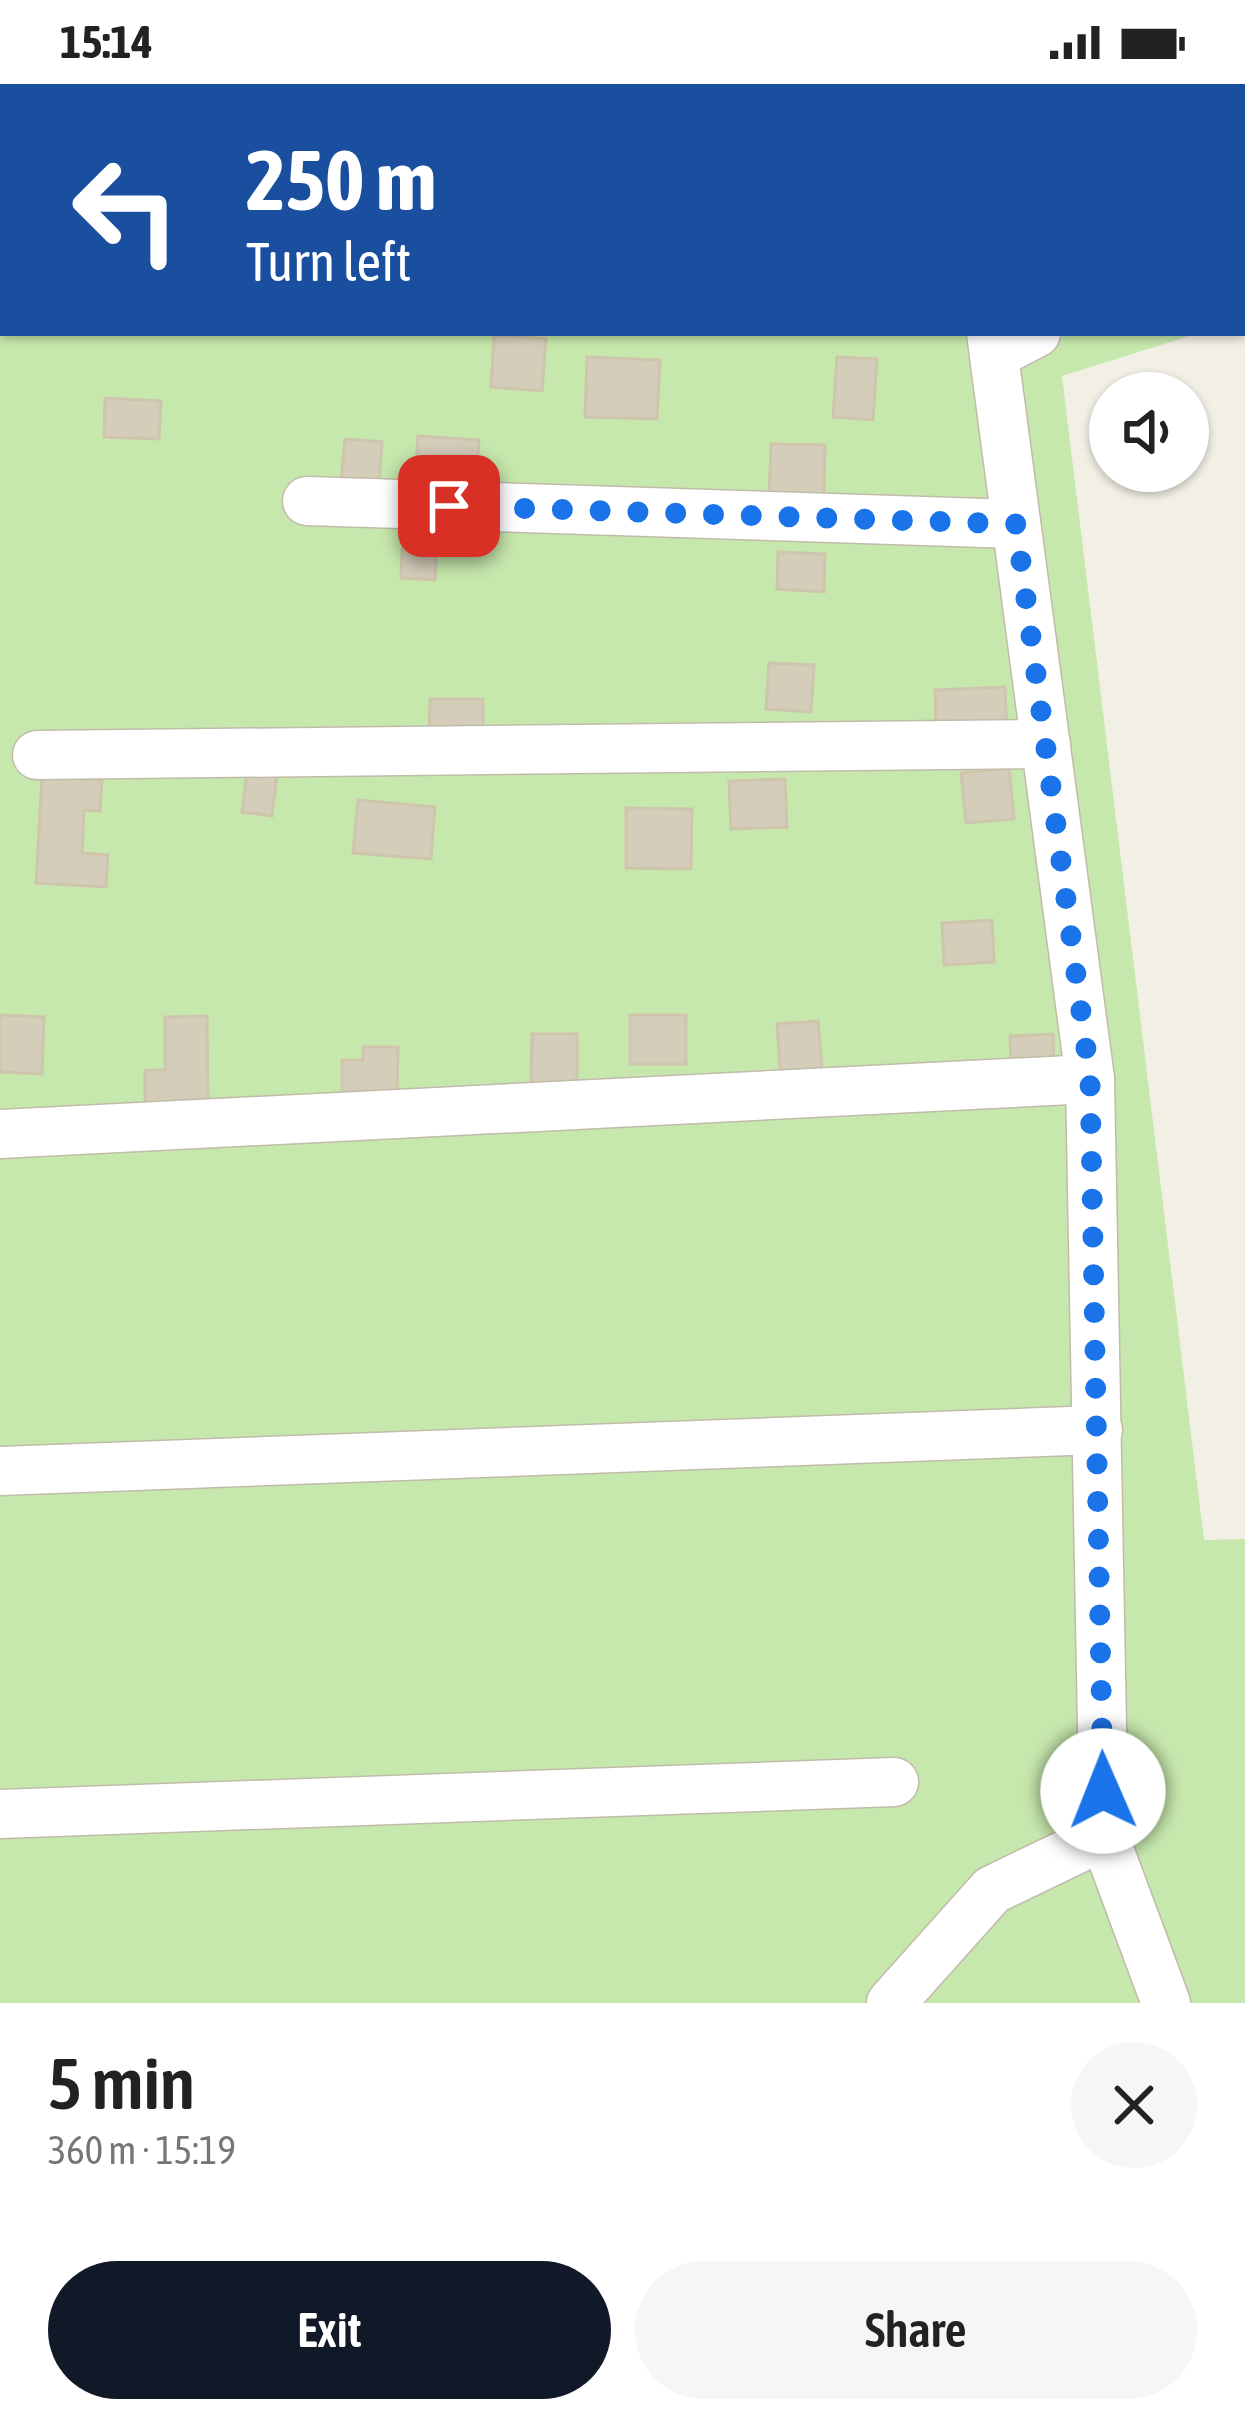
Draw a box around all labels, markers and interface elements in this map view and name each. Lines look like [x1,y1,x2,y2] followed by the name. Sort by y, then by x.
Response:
[60,16,153,68] text: 15:14
[48,132,204,288] icon: left
[246,132,436,228] text: 250 m
[246,231,411,292] text: Turn left
[1089,372,1209,492] map controls
[1089,372,1209,492] button: sound
[398,455,500,557] pin
[416,473,482,539] icon: arrive
[1040,1728,1166,1854] position arrow
[48,2042,195,2124] text: 5 min
[1071,2042,1197,2168] button: close
[48,2128,236,2172] text: 360 m · 15:19
[48,2261,611,2399] button: Exit
[635,2261,1197,2399] button: Share

